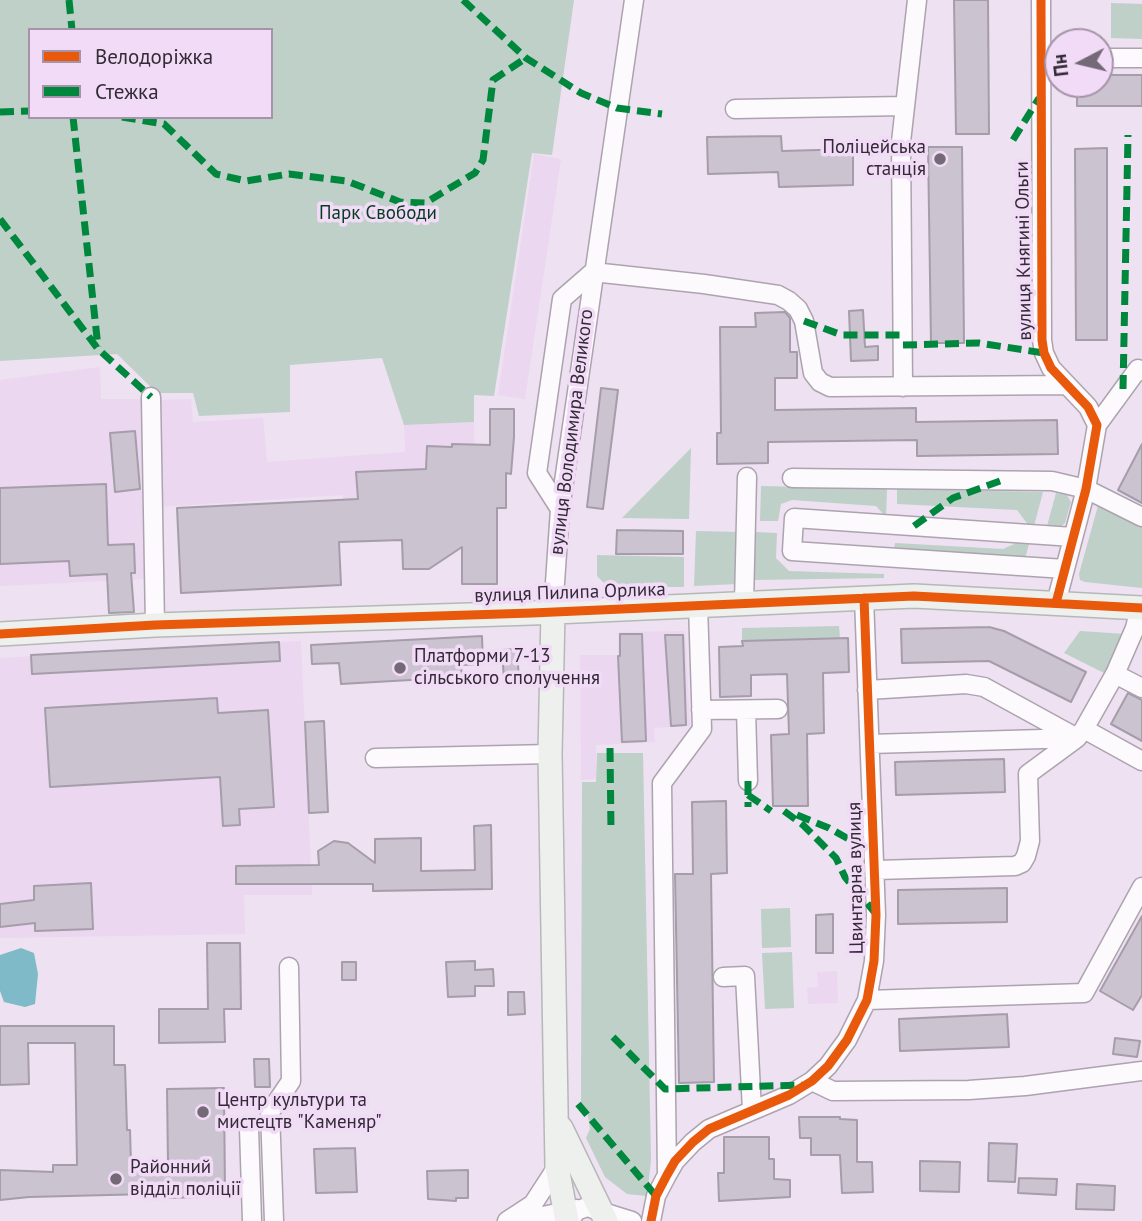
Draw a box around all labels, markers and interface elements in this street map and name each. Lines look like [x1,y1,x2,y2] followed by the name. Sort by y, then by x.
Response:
[28,28,273,119] legend
[1044,28,1114,98] north arrow
[95,43,213,70] text: Велодоріжка
[1047,53,1073,78] text: Пн
[95,78,159,105] text: Стежка
[822,137,926,181] place label: Поліцейська станція
[932,151,948,167] marker: Поліцейська станція
[1011,161,1037,341] street label: вулиця Княгині Ольги
[319,203,437,225] park label: Парк Свободи
[546,308,598,556] street label: вулиця Володимира Великого
[474,578,666,608] street label: вулиця Пилипа Орлика
[414,646,600,690] place label: Платформи 7-13 сільського сполучення
[392,660,408,676] marker: Платформи 7-13 сільського сполучення
[843,801,869,955] street label: Цвинтарна вулиця
[217,1090,382,1134] place label: Центр культури та мистецтв "Каменяр"
[195,1104,211,1120] marker: Центр культури та мистецтв "Каменяр"
[130,1157,241,1201] place label: Районний відділ поліції
[108,1171,124,1187] marker: Районний відділ поліції

